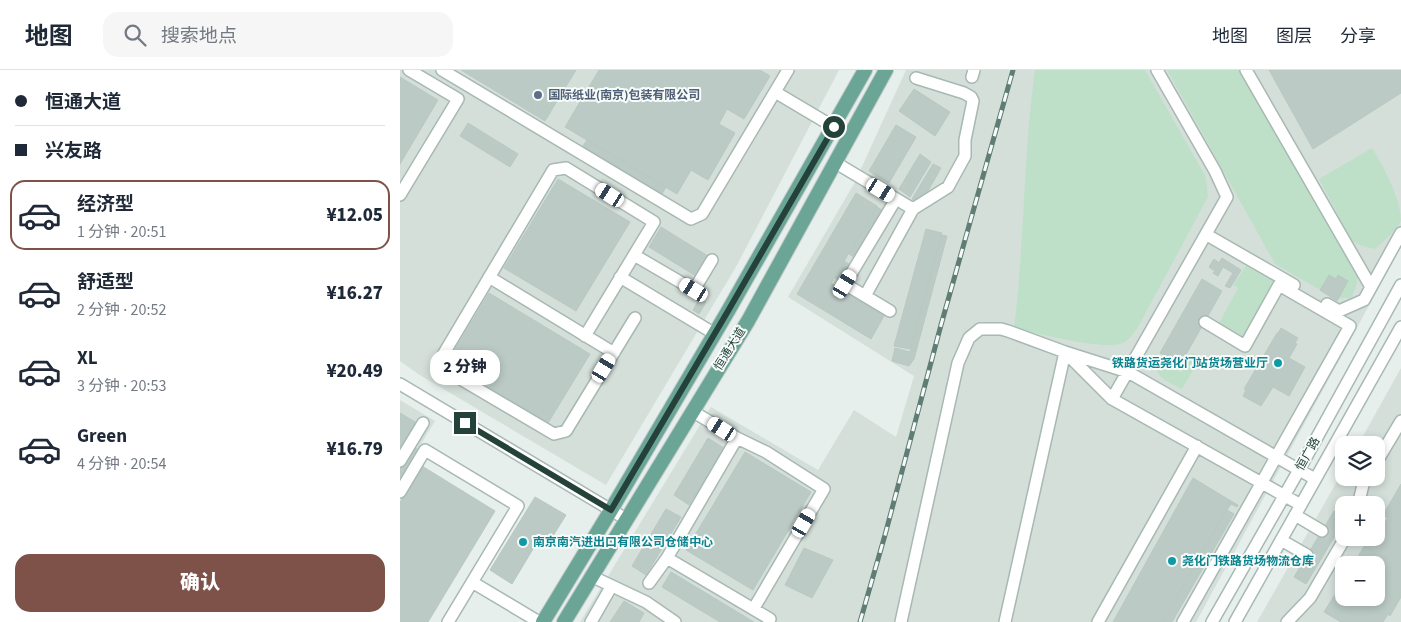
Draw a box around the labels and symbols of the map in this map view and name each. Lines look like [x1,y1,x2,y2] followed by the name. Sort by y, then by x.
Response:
[548,87,700,104] place label: 国际纸业(南京)包装有限公司
[532,89,544,101] marker: 国际纸业(南京)包装有限公司
[823,116,845,138] route start
[864,176,897,204] car
[593,181,626,209] car
[830,267,859,301] car
[677,276,710,304] car
[710,324,750,374] street label: 恒通大道
[430,350,500,386] callout: 2 分钟
[589,351,618,385] car
[1112,355,1268,372] place label: 铁路货运尧化门站货场营业厅
[1272,357,1284,369] marker: 铁路货运尧化门站货场营业厅
[454,412,476,434] route end
[705,415,738,443] car
[1292,434,1324,474] street label: 恒广路
[790,506,817,540] car
[533,534,713,551] place label: 南京南汽进出口有限公司仓储中心
[517,536,529,548] marker: 南京南汽进出口有限公司仓储中心
[1182,553,1314,570] place label: 尧化门铁路货场物流仓库
[1166,555,1178,567] marker: 尧化门铁路货场物流仓库

